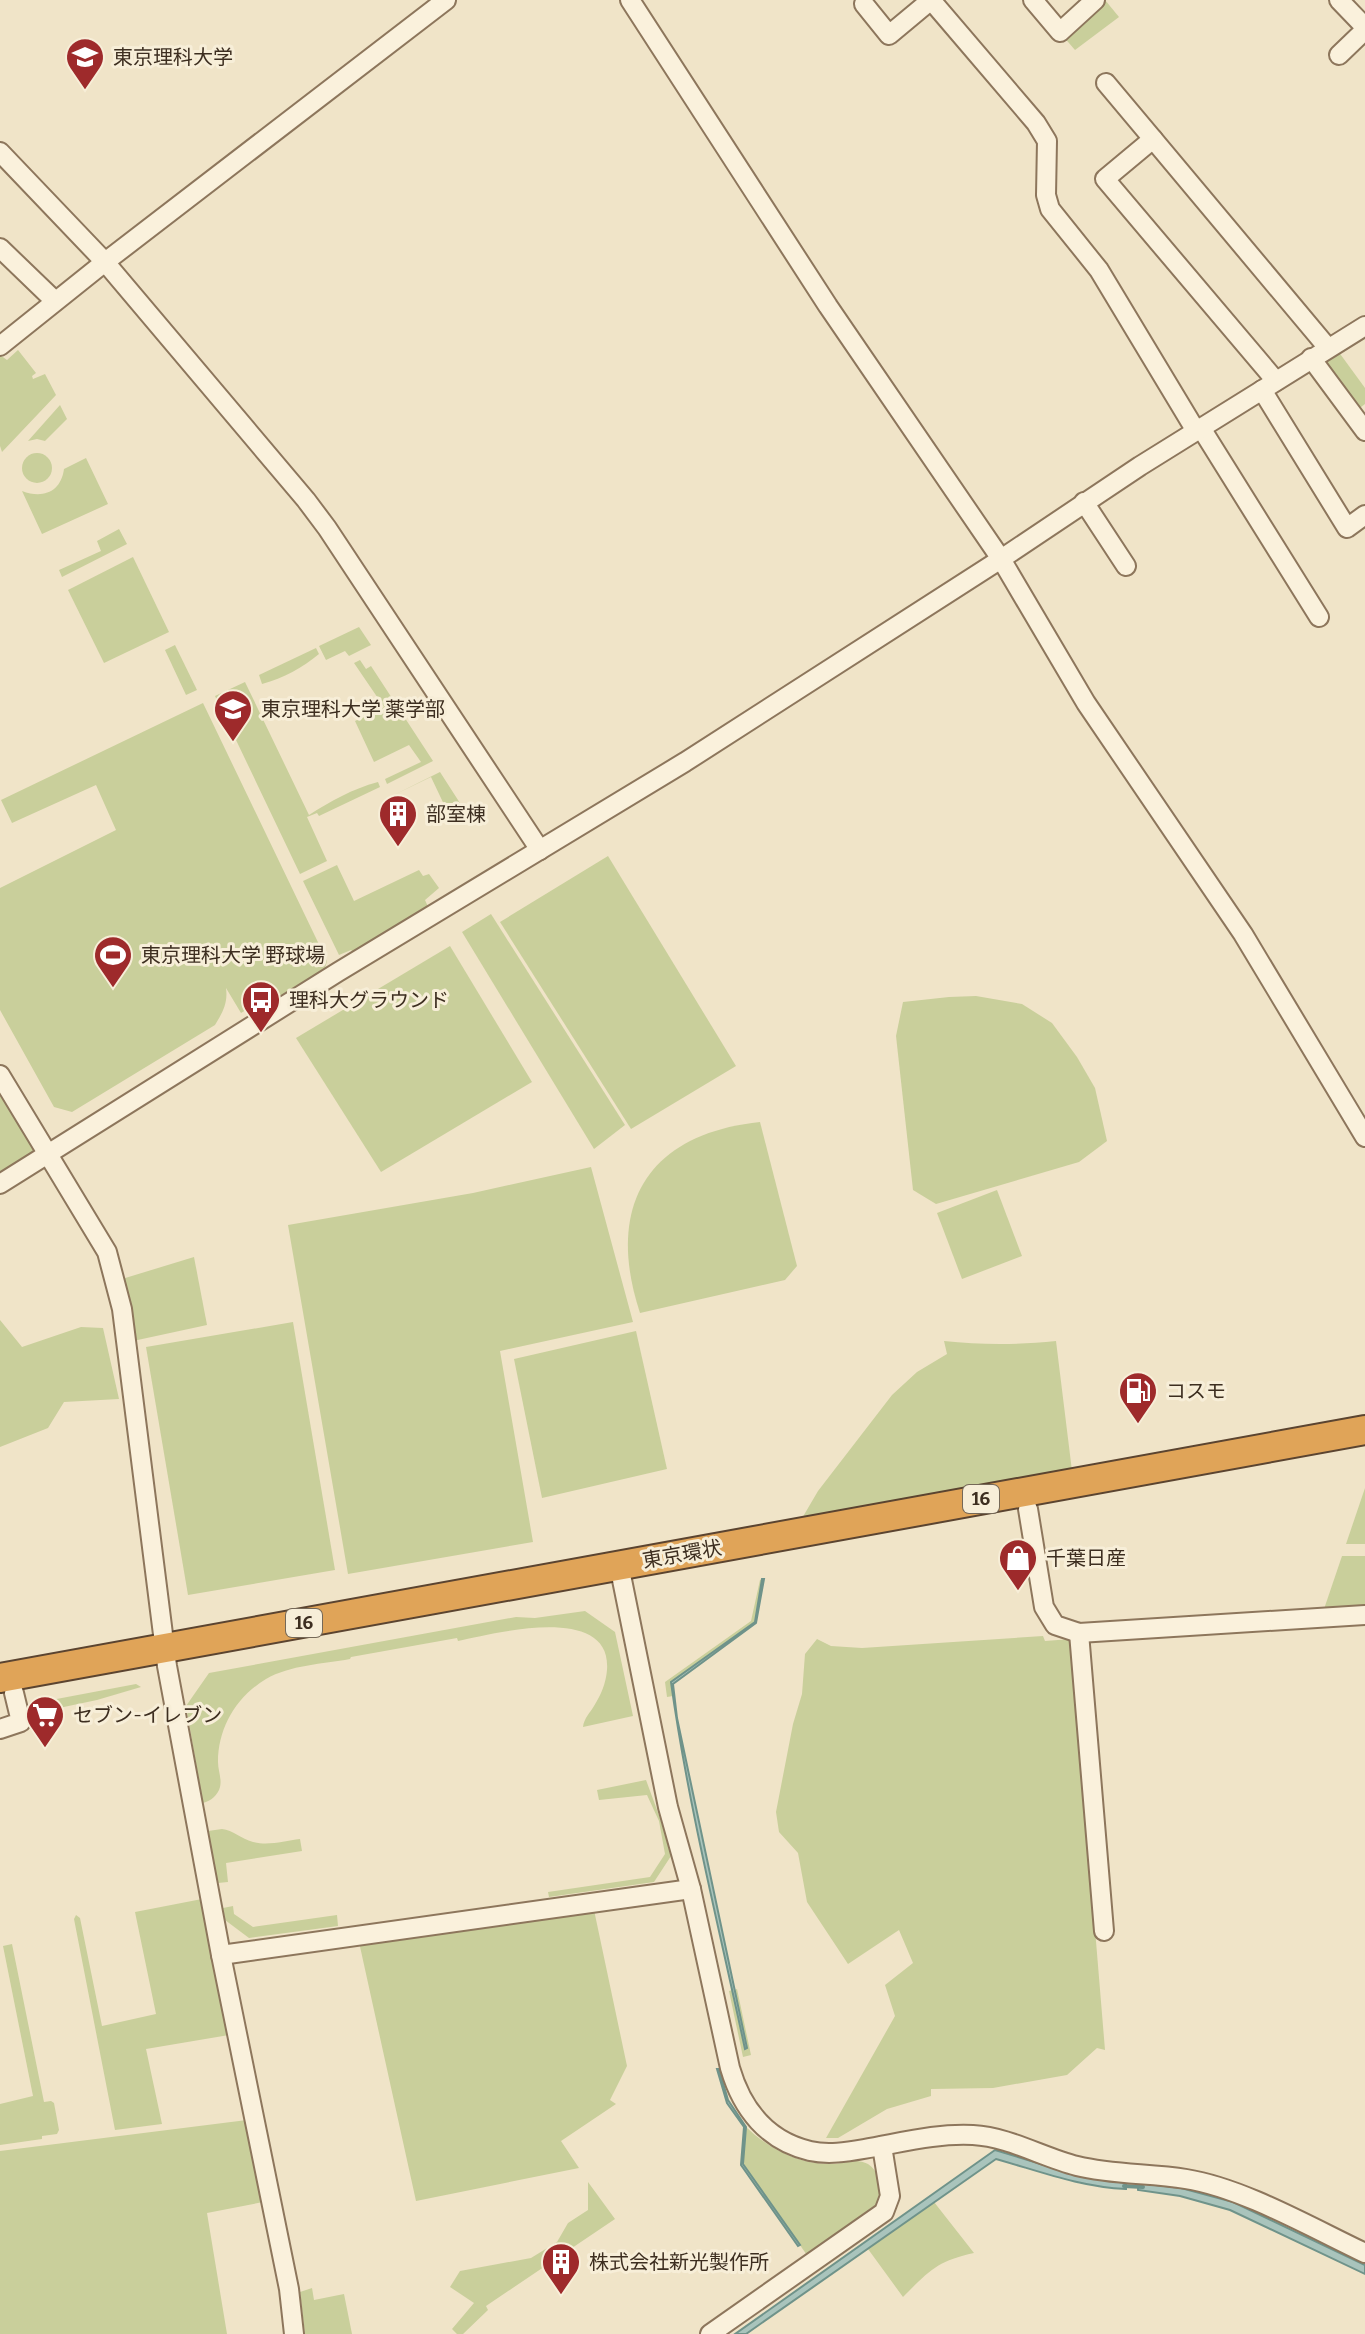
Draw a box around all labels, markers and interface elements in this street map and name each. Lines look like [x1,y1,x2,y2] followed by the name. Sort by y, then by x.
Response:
[64,36,106,91] school or university icon: 東京理科大学
[113,45,233,69] place label: 東京理科大学
[212,688,254,743] school or university icon: 東京理科大学 薬学部
[261,697,445,721] place label: 東京理科大学 薬学部
[377,793,419,848] building icon: 部室棟
[426,802,486,826] place label: 部室棟
[92,934,134,989] sports icon: 東京理科大学 野球場
[141,943,325,967] place label: 東京理科大学 野球場
[240,979,282,1034] bus stop icon: 理科大グラウンド
[289,988,449,1012] place label: 理科大グラウンド
[1117,1370,1159,1425] fuel station icon: コスモ
[1166,1379,1226,1403] place label: コスモ
[963,1485,999,1513] road number: 16
[641,1535,723,1573] street label: 東京環状
[997,1537,1039,1592] shop icon: 千葉日産
[1046,1546,1126,1570] place label: 千葉日産
[286,1609,322,1637] road number: 16
[24,1694,66,1749] supermarket icon: セブン-イレブン
[73,1703,222,1727] place label: セブン-イレブン
[540,2241,582,2296] building icon: 株式会社新光製作所
[589,2250,769,2274] place label: 株式会社新光製作所

